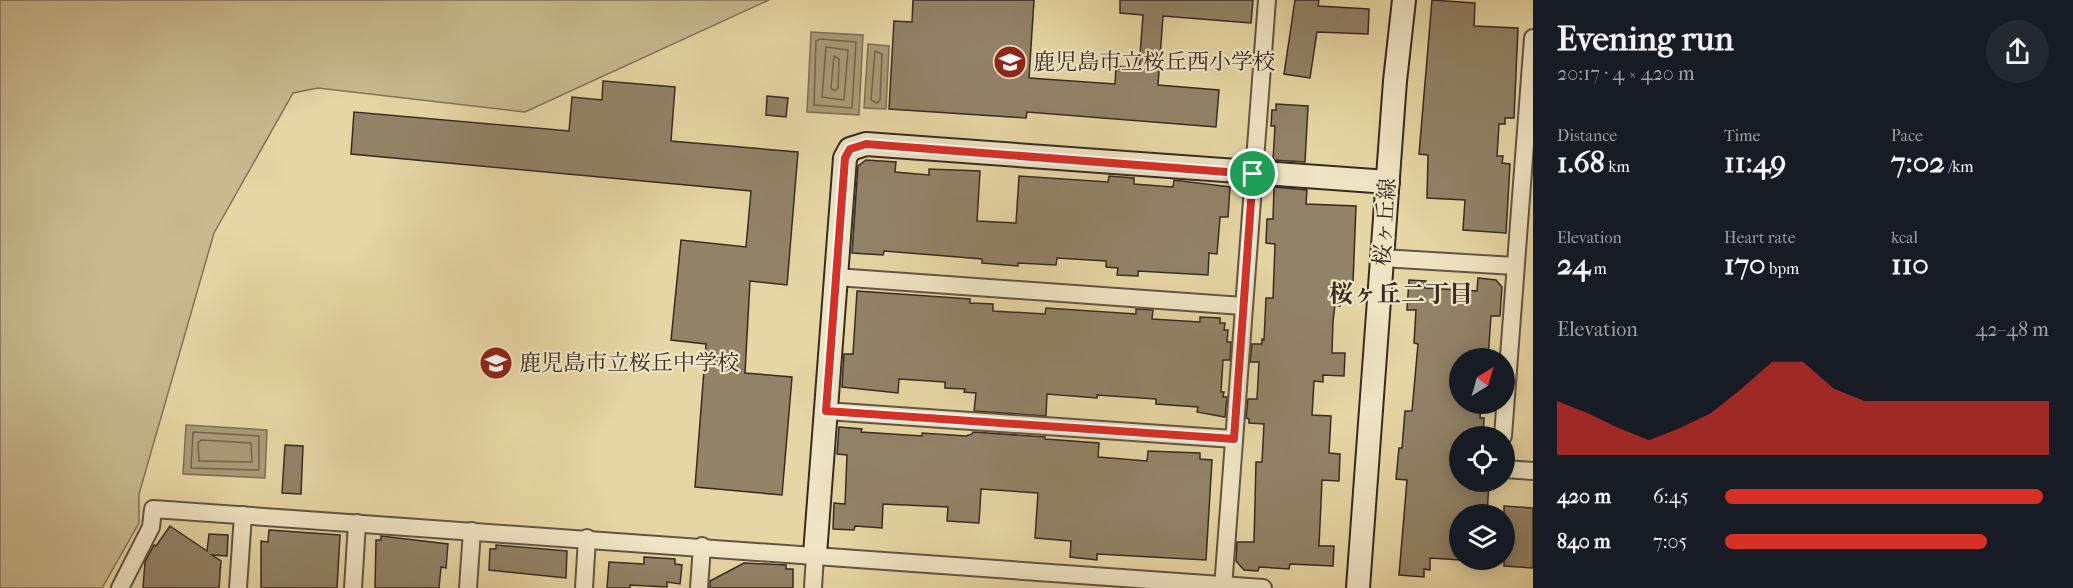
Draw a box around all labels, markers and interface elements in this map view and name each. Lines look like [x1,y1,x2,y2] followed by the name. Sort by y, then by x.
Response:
[1557,20,1734,59] text: Evening run
[1986,20,2049,83] button: share
[992,44,1028,80] school or university icon: 鹿児島市立桜丘西小学校
[1033,49,1275,75] place label: 鹿児島市立桜丘西小学校
[1557,62,1695,85] text: 20:17 · 4 × 420 m
[1557,126,1617,145] text: Distance
[1724,126,1760,145] text: Time
[1891,126,1923,145] text: Pace
[1557,145,1605,180] text: 1.68
[1724,145,1786,180] text: 11:49
[1891,145,1945,180] text: 7:02
[1227,148,1278,199] pin
[1236,157,1269,190] icon: arrive
[1605,157,1630,176] text: km
[1945,157,1974,176] text: /km
[1369,177,1401,267] street label: 桜ヶ丘線
[1557,228,1622,247] text: Elevation
[1724,228,1796,247] text: Heart rate
[1891,228,1918,247] text: kcal
[1557,247,1590,282] text: 24
[1724,247,1766,282] text: 170
[1891,247,1929,282] text: 110
[1590,259,1607,278] text: m
[1766,259,1799,278] text: bpm
[1329,280,1473,308] district label: 桜ヶ丘二丁目
[1557,318,1638,341] text: Elevation
[1975,318,2049,341] text: 42–48 m
[478,345,514,381] school or university icon: 鹿児島市立桜丘中学校
[1449,348,1515,414] north arrow
[1449,348,1515,570] map controls
[519,350,739,376] place label: 鹿児島市立桜丘中学校
[1449,426,1515,492] button: locate
[1557,485,1611,508] text: 420 m
[1653,485,1689,508] text: 6:45
[1449,504,1515,570] button: layers
[1557,530,1611,553] text: 840 m
[1653,530,1687,553] text: 7:05

